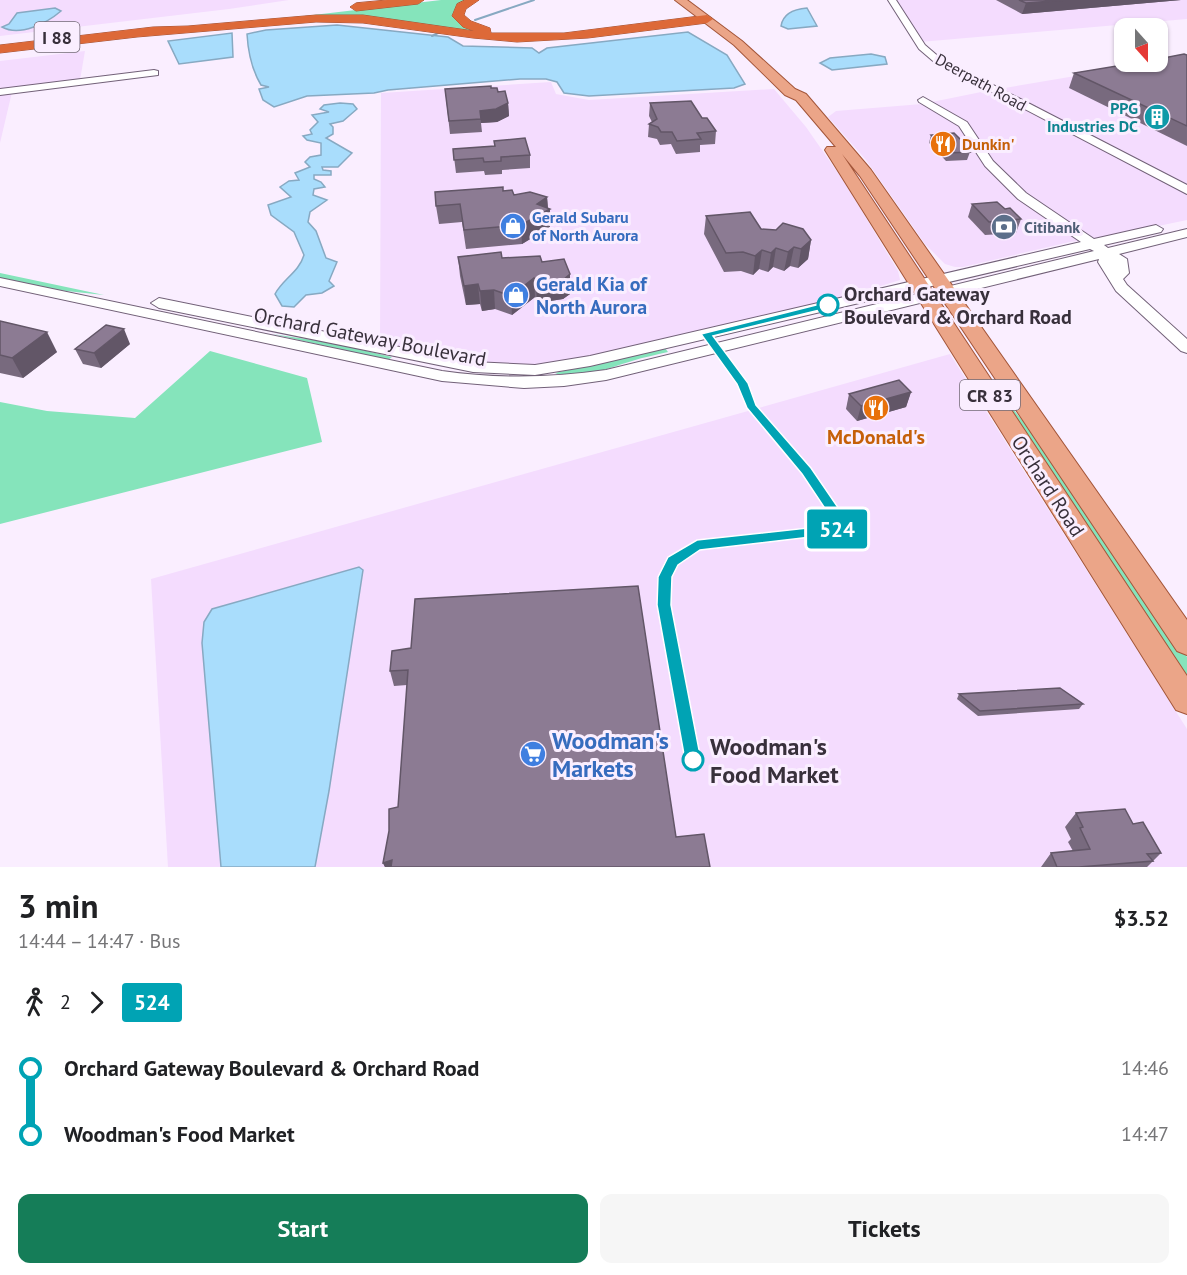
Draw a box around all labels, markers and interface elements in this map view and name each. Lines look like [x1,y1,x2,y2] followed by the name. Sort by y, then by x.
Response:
[1114,18,1168,72] north arrow
[1114,18,1168,72] map controls
[34,22,80,52] road number: I 88
[932,49,1030,115] street label: Deerpath Road
[1047,98,1138,136] place label: PPG Industries DC
[1142,102,1172,132] building icon: PPG Industries DC
[928,129,958,159] restaurant icon: Dunkin'
[962,134,1015,154] place label: Dunkin'
[532,207,639,245] place label: Gerald Subaru of North Aurora
[498,211,528,241] shop icon: Gerald Subaru of North Aurora
[989,212,1019,242] bank icon: Citibank
[1024,217,1080,237] place label: Citibank
[536,271,648,320] place label: Gerald Kia of North Aurora
[501,280,531,310] shop icon: Gerald Kia of North Aurora
[844,281,1072,330] place label: Orchard Gateway Boulevard & Orchard Road
[817,294,839,316] marker: Orchard Gateway Boulevard & Orchard Road
[252,302,488,372] street label: Orchard Gateway Boulevard
[960,380,1020,410] road number: CR 83
[861,393,891,423] restaurant icon: McDonald's
[827,424,925,450] place label: McDonald's
[1006,430,1090,542] street label: Orchard Road
[802,510,872,548] line badge: 524
[819,516,855,543] text: 524
[552,725,669,784] place label: Woodman's Markets
[710,731,839,790] place label: Woodman's Food Market
[518,739,548,769] supermarket icon: Woodman's Markets
[682,749,704,771] marker: Woodman's Food Market
[18,884,99,927] text: 3 min
[1114,904,1169,932] text: $3.52
[18,928,180,954] text: 14:44 – 14:47 · Bus
[18,986,51,1019] icon: walk
[80,986,113,1019] icon: forward
[60,989,71,1015] text: 2
[134,989,170,1016] text: 524
[64,1054,479,1082] text: Orchard Gateway Boulevard & Orchard Road
[1121,1055,1169,1081] text: 14:46
[64,1120,295,1148] text: Woodman's Food Market
[1121,1121,1169,1147] text: 14:47
[18,1194,588,1263] button: Start
[600,1194,1169,1263] button: Tickets

